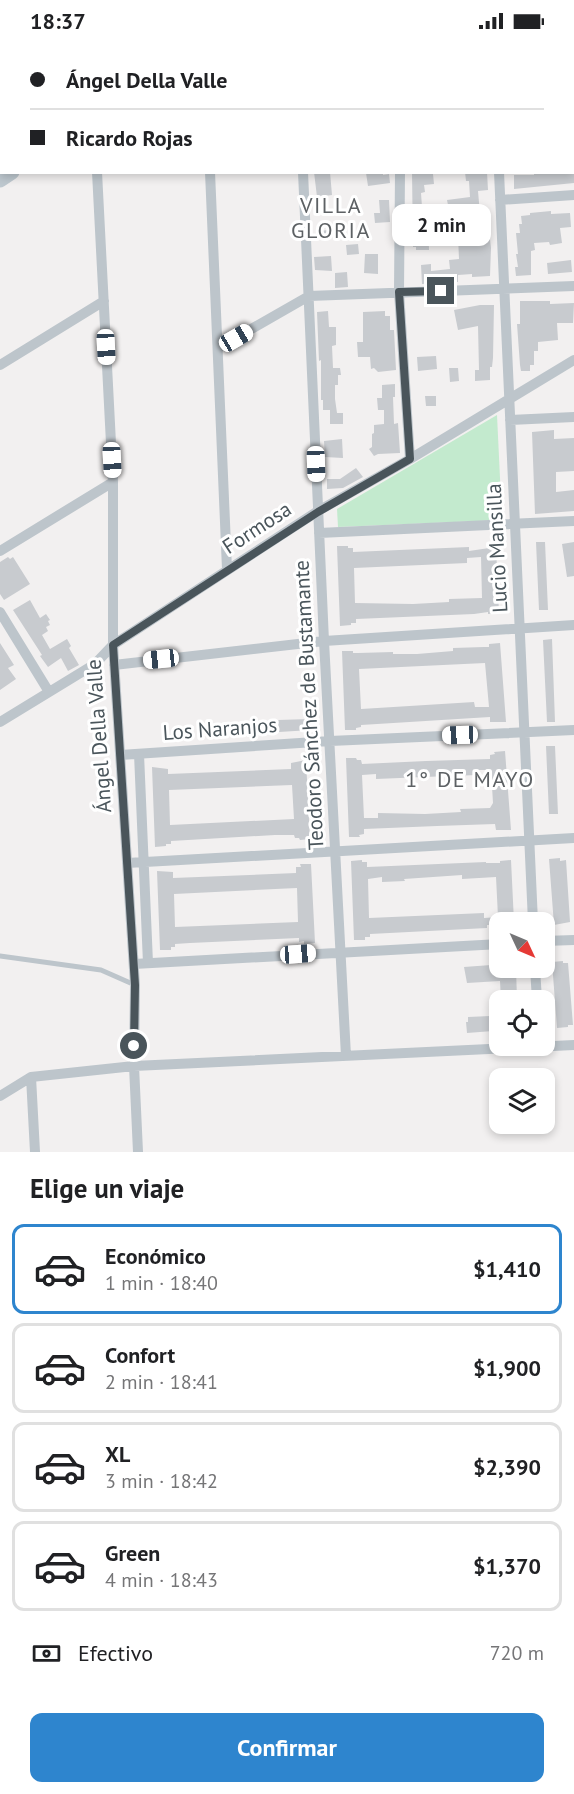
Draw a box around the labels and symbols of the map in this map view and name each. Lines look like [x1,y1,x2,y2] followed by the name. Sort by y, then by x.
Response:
[291,191,371,244] district label: VILLA GLORIA
[392,204,490,246] callout: 2 min
[427,277,454,304] route end
[216,321,256,355] car
[96,329,116,365] car
[102,442,122,478] car
[306,446,326,482] car
[480,483,513,613] street label: Lucio Mansilla
[217,495,296,560] street label: Formosa
[287,559,330,851] street label: Teodoro Sánchez de Bustamante
[142,648,180,670] car
[80,658,117,814] street label: Ángel Della Valle
[162,711,278,746] street label: Los Naranjos
[442,725,478,745] car
[405,765,535,793] district label: 1° DE MAYO
[489,912,555,978] north arrow
[279,944,317,964] car
[120,1032,147,1059] route start

